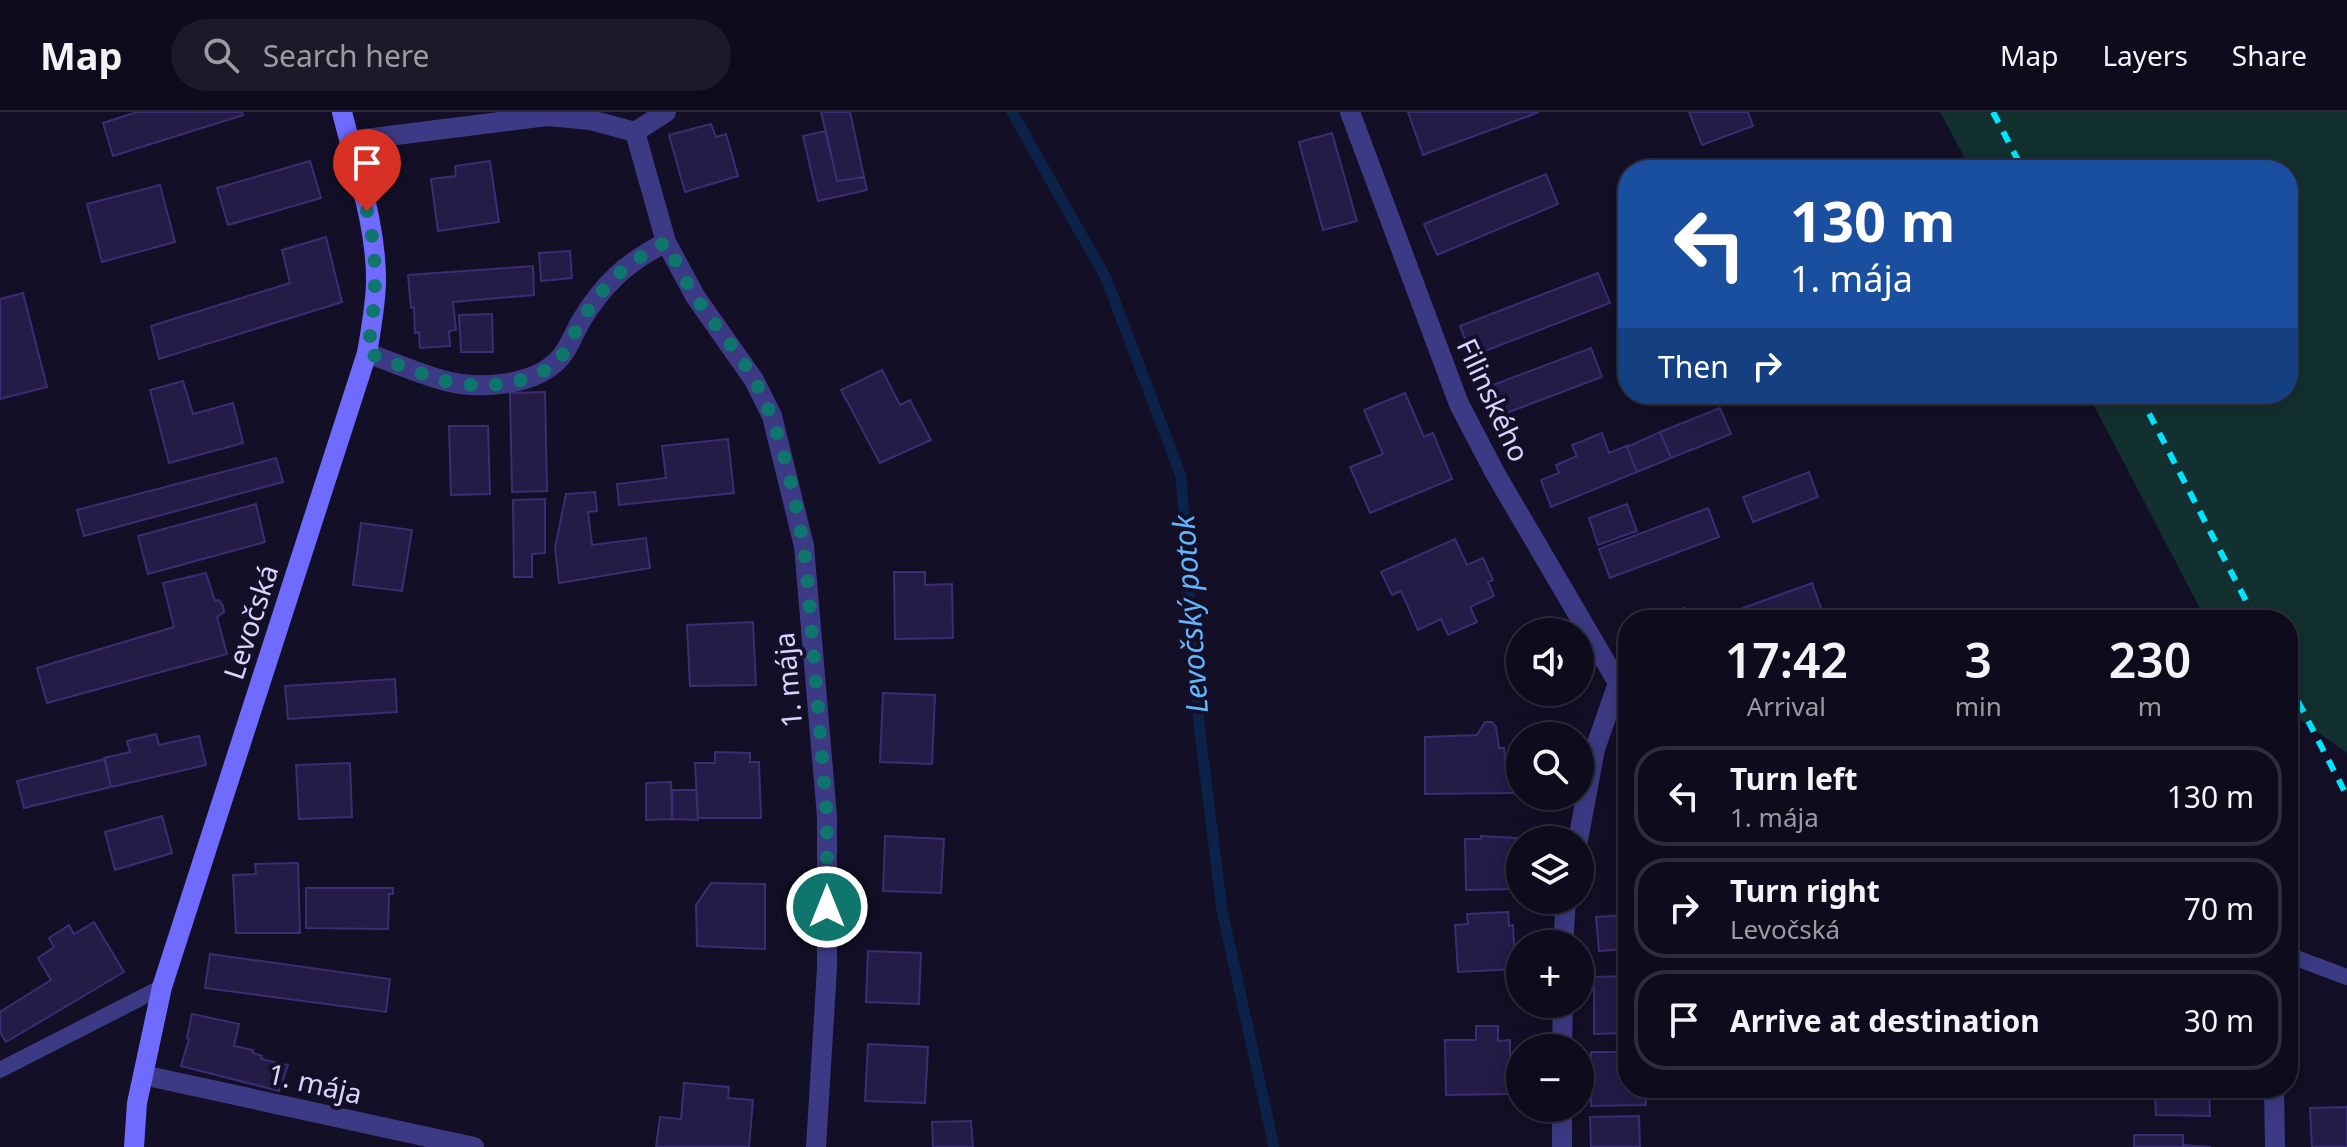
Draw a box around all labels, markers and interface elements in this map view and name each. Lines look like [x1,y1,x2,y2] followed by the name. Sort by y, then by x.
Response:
[171,19,731,91] search box
[40,29,123,81] text: Map
[199,33,243,77] icon: search
[263,35,430,76] text: Search here
[2000,36,2058,74] text: Map
[2102,36,2188,74] text: Layers
[2232,36,2307,74] text: Share
[333,129,401,211] pin
[345,141,389,185] icon: arrive
[1790,182,1955,258] text: 130 m
[1658,192,1762,296] icon: left
[1790,254,1913,303] text: 1. mája
[1449,332,1539,467] street label: Filinského
[1745,344,1789,388] icon: right
[1658,346,1729,387] text: Then
[1162,512,1217,715] water label: Levočský potok
[214,559,286,684] street label: Levočská
[1506,618,1594,1122] map controls
[1506,618,1594,706] button: sound
[1725,627,1848,692] text: 17:42
[1965,627,1992,692] text: 3
[2109,627,2191,692] text: 230
[764,631,810,729] street label: 1. mája
[1747,688,1826,724] text: Arrival
[1955,688,2002,724] text: min
[2138,688,2162,724] text: m
[1506,722,1594,810] button: search
[1730,758,1858,799] text: Turn left
[1662,774,1706,818] icon: left
[2167,776,2254,817] text: 130 m
[1730,799,1819,835] text: 1. mája
[1506,826,1594,914] button: layers
[785,865,869,949] position arrow
[1730,870,1880,911] text: Turn right
[1662,886,1706,930] icon: right
[2184,888,2254,929] text: 70 m
[1730,911,1840,947] text: Levočská
[1506,930,1594,1018] button: +
[1662,998,1706,1042] icon: arrive
[1730,1000,2040,1041] text: Arrive at destination
[2184,1000,2254,1041] text: 30 m
[1506,1034,1594,1122] button: −
[264,1054,366,1112] street label: 1. mája

